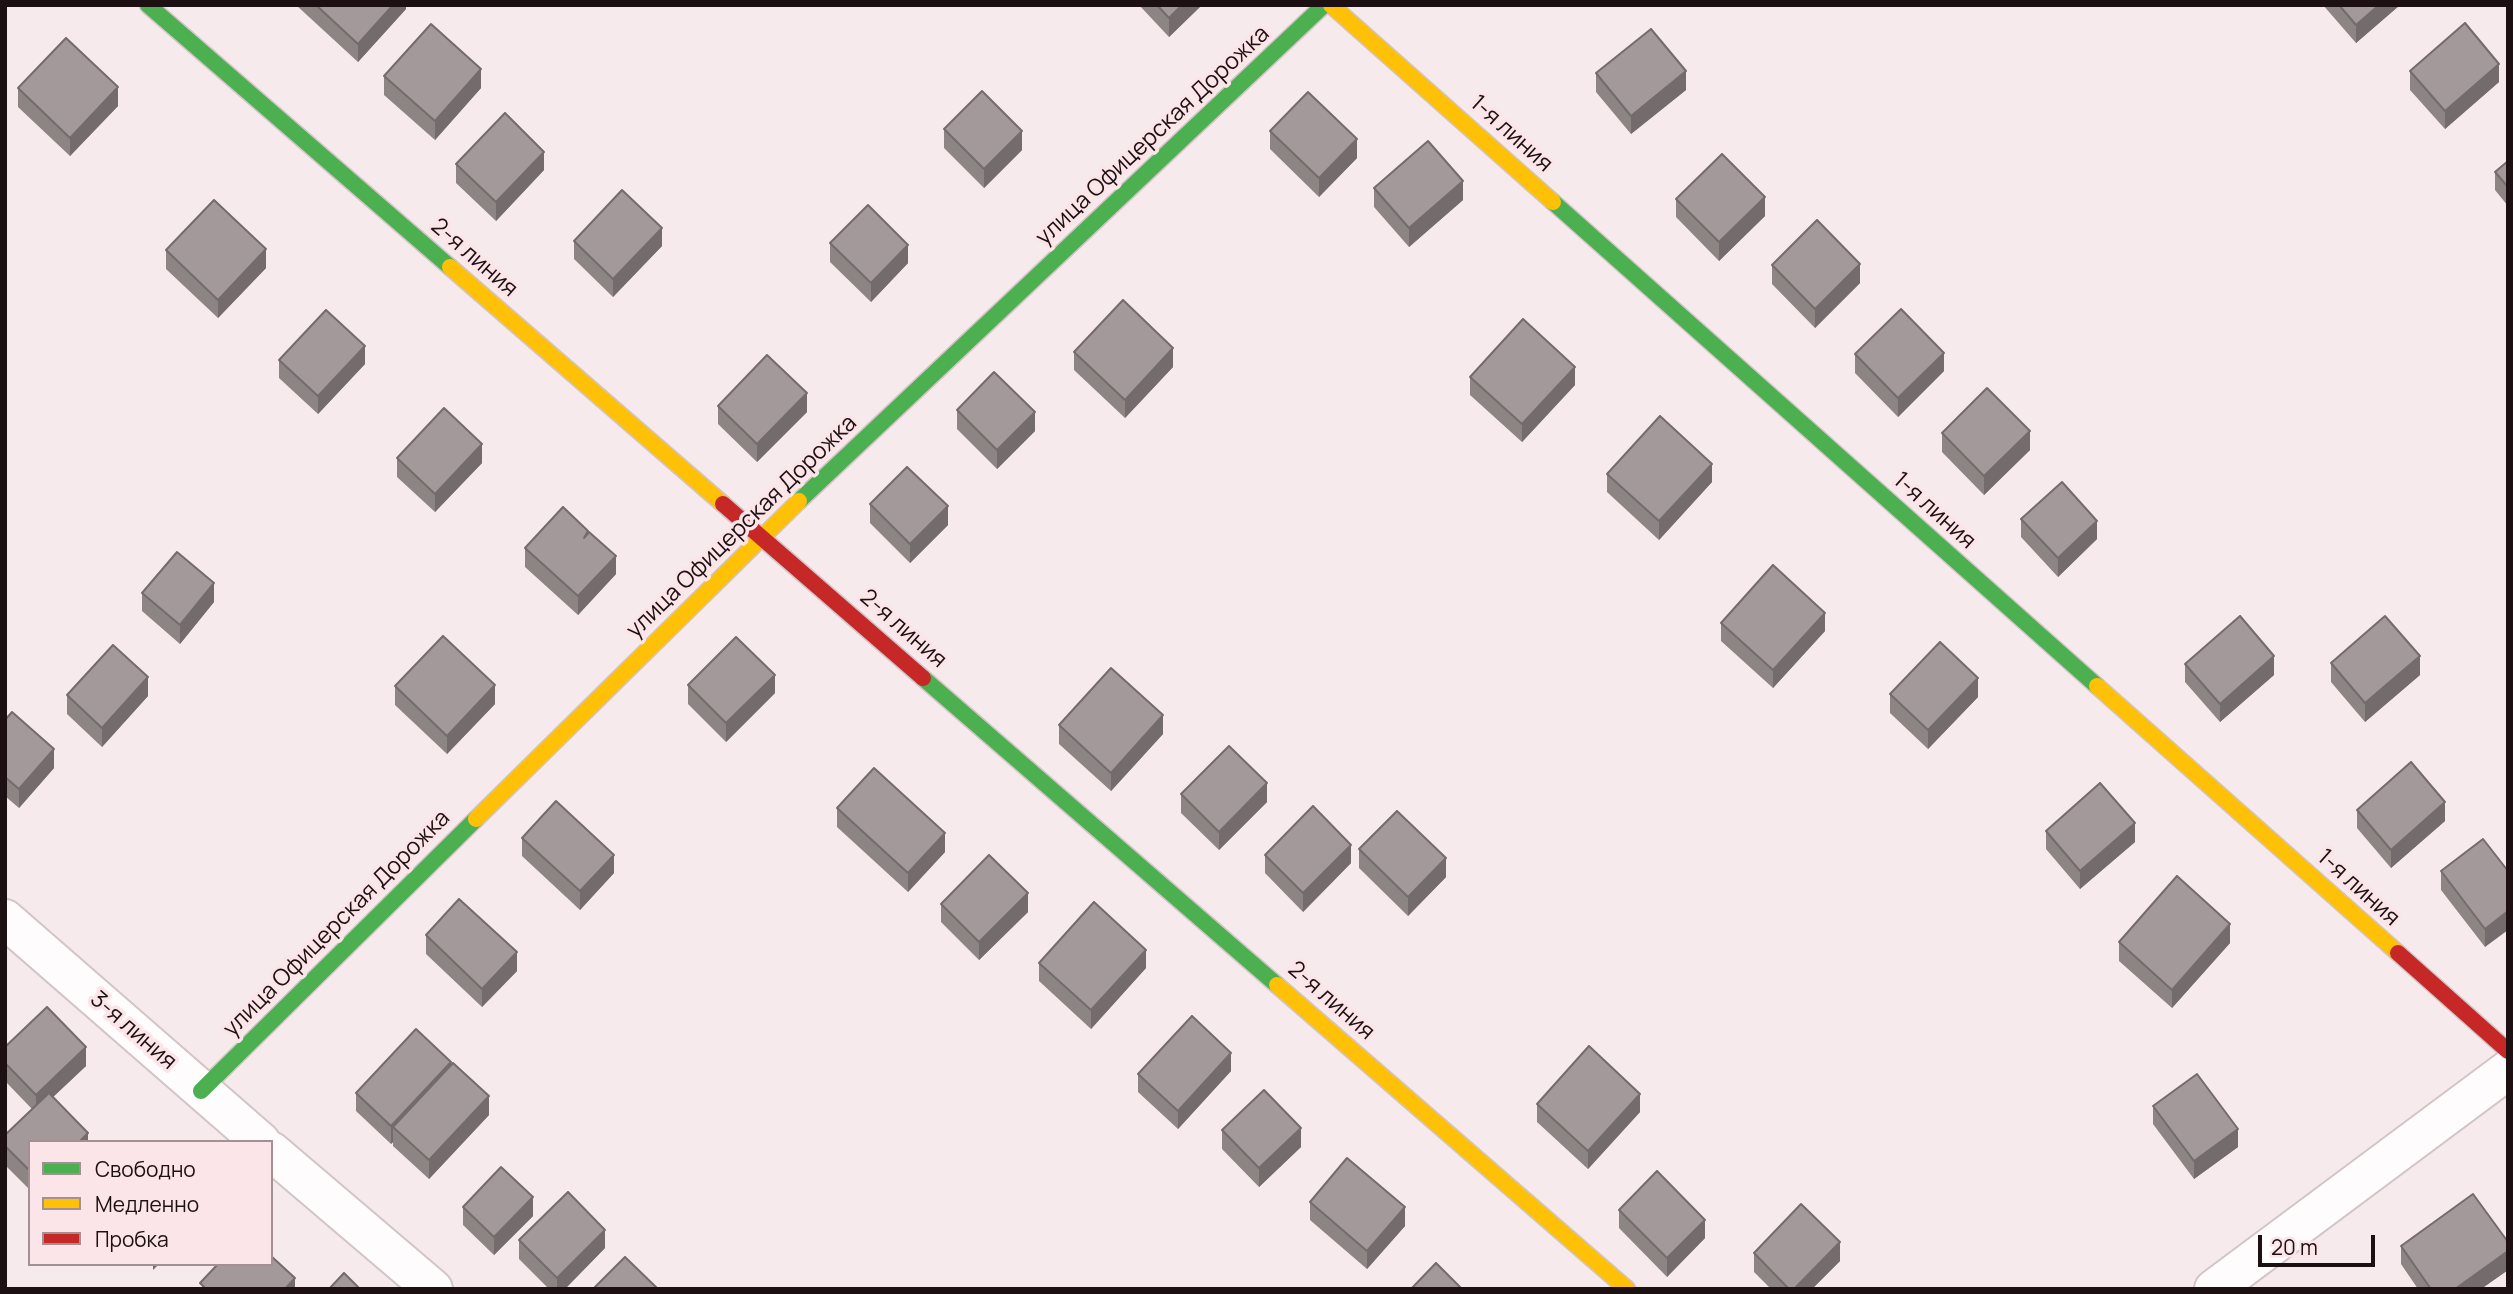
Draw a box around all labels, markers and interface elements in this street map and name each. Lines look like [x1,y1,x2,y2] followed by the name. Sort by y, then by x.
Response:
[1031,20,1275,252] street label: улица Офицерская Дорожка
[1464,90,1558,178] street label: 1-я линия
[425,213,523,303] street label: 2-я линия
[621,410,863,644] street label: улица Офицерская Дорожка
[1887,467,1981,555] street label: 1-я линия
[854,584,952,674] street label: 2-я линия
[218,805,456,1043] street label: улица Офицерская Дорожка
[2311,844,2405,932] street label: 1-я линия
[1282,956,1380,1046] street label: 2-я линия
[84,986,182,1076] street label: 3-я линия
[28,1140,273,1266] legend
[95,1155,196,1183] text: Свободно
[95,1190,199,1218] text: Медленно
[2261,1220,2378,1264] scale bar
[95,1225,169,1253] text: Пробка
[2271,1233,2318,1261] text: 20 m

